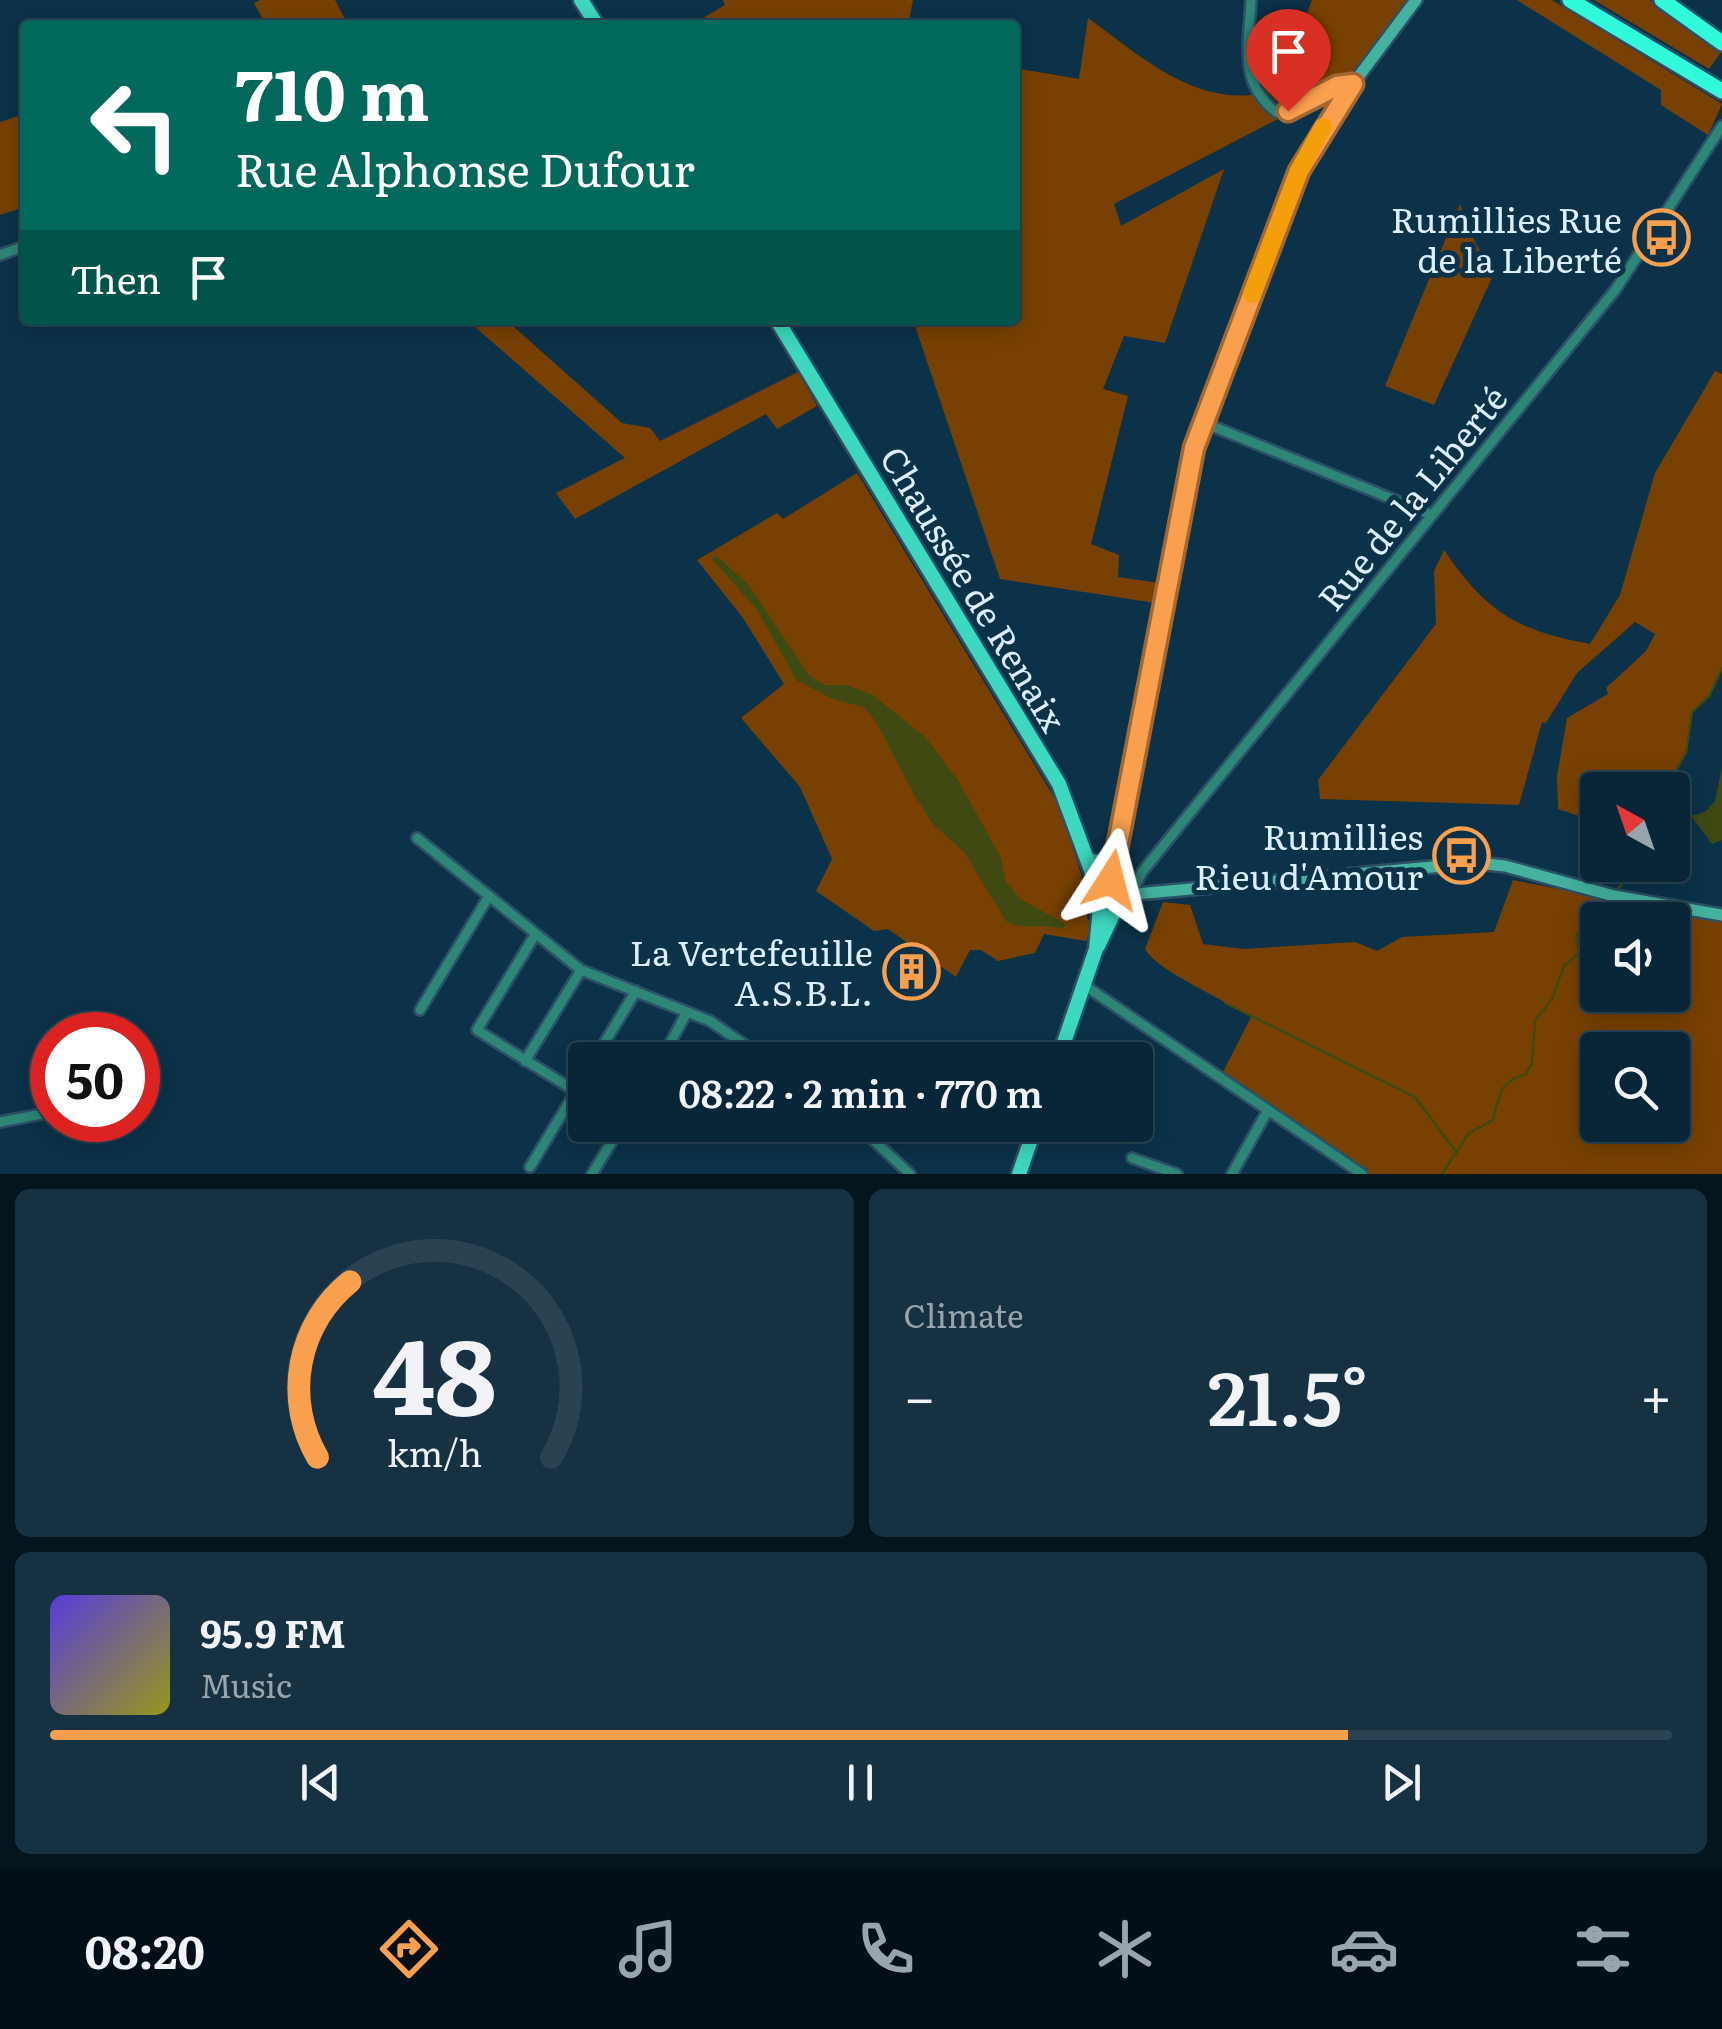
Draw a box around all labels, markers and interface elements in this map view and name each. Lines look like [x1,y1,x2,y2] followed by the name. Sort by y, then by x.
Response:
[1246,9,1331,112] pin
[1261,24,1316,79] icon: arrive
[235,39,430,143] text: 710 m
[70,60,200,190] icon: left
[235,134,695,201] text: Rue Alphonse Dufour
[1391,192,1622,284] place label: Rumillies Rue de la Liberté
[1631,208,1691,268] bus stop icon: Rumillies Rue de la Liberté
[70,249,161,306] text: Then
[181,250,236,305] icon: arrive
[1304,373,1518,621] street label: Rue de la Liberté
[869,436,1081,741] street label: Chaussée de Renaix
[1580,772,1690,882] north arrow
[1580,772,1690,1142] map controls
[1194,809,1423,901] place label: Rumillies Rieu d'Amour
[1432,825,1492,885] bus stop icon: Rumillies Rieu d'Amour
[1059,828,1163,932] position arrow
[1580,902,1690,1012] button: sound
[630,925,873,1017] place label: La Vertefeuille A.S.B.L.
[882,941,942,1001] building icon: La Vertefeuille A.S.B.L.
[30,1012,160,1142] speed limit sign: 50
[1580,1032,1690,1142] button: search
[678,1063,1043,1120] text: 08:22 · 2 min · 770 m
[904,1290,1024,1338] text: Climate
[372,1293,496,1447] text: 48
[1208,1338,1368,1449] text: 21.5°
[904,1353,936,1435] text: −
[1640,1353,1672,1435] text: +
[387,1425,482,1478] text: km/h
[200,1603,346,1660] text: 95.9 FM
[200,1660,292,1708] text: Music
[293,1755,348,1810] icon: previous
[833,1755,888,1810] icon: pause
[1374,1755,1429,1810] icon: next
[374,1914,444,1984] icon: directions
[613,1914,683,1984] icon: music
[851,1914,921,1984] icon: phone
[1090,1914,1160,1984] icon: climate
[1329,1914,1399,1984] icon: car
[1568,1914,1638,1984] icon: filters
[84,1916,205,1983] text: 08:20

